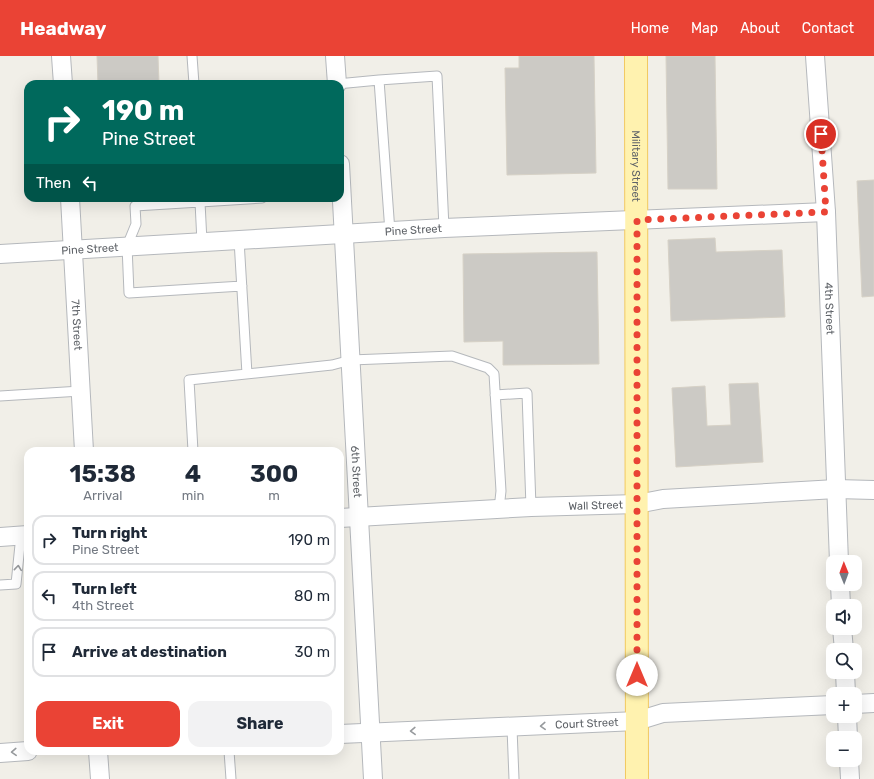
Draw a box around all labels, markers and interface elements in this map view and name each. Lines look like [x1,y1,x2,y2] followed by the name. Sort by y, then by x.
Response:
[20,17,106,40] text: Headway
[631,20,669,37] text: Home
[691,20,718,37] text: Map
[740,20,780,37] text: About
[802,20,854,37] text: Contact
[102,94,185,127] text: 190 m
[36,96,88,148] icon: right
[804,117,838,151] pin
[810,123,832,145] icon: arrive
[102,128,195,150] text: Pine Street
[629,130,642,203] street label: Military Street
[79,172,101,194] icon: left
[36,174,71,192] text: Then
[384,222,443,238] street label: Pine Street
[61,241,119,257] street label: Pine Street
[822,282,837,336] street label: 4th Street
[69,299,84,351] street label: 7th Street
[348,445,364,499] street label: 6th Street
[70,460,136,488] text: 15:38
[185,460,201,488] text: 4
[250,460,298,488] text: 300
[83,488,122,503] text: Arrival
[182,488,204,503] text: min
[268,488,280,503] text: m
[568,498,624,513] street label: Wall Street
[72,524,147,542] text: Turn right
[38,529,60,551] icon: right
[288,531,330,549] text: 190 m
[72,542,139,557] text: Pine Street
[826,555,862,591] north arrow
[826,555,862,767] map controls
[13,565,22,571] one-way arrow
[72,580,137,598] text: Turn left
[38,585,60,607] icon: left
[294,587,330,605] text: 80 m
[72,598,134,613] text: 4th Street
[826,599,862,635] button: sound
[38,641,60,663] icon: arrive
[72,643,227,661] text: Arrive at destination
[294,643,330,661] text: 30 m
[826,643,862,679] button: search
[616,654,658,696] position arrow
[826,687,862,723] button: +
[36,701,180,747] button: Exit
[188,701,332,747] button: Share
[555,716,619,732] street label: Court Street
[540,722,546,731] one-way arrow
[410,727,416,735] one-way arrow
[826,731,862,767] button: −
[11,747,17,756] one-way arrow

